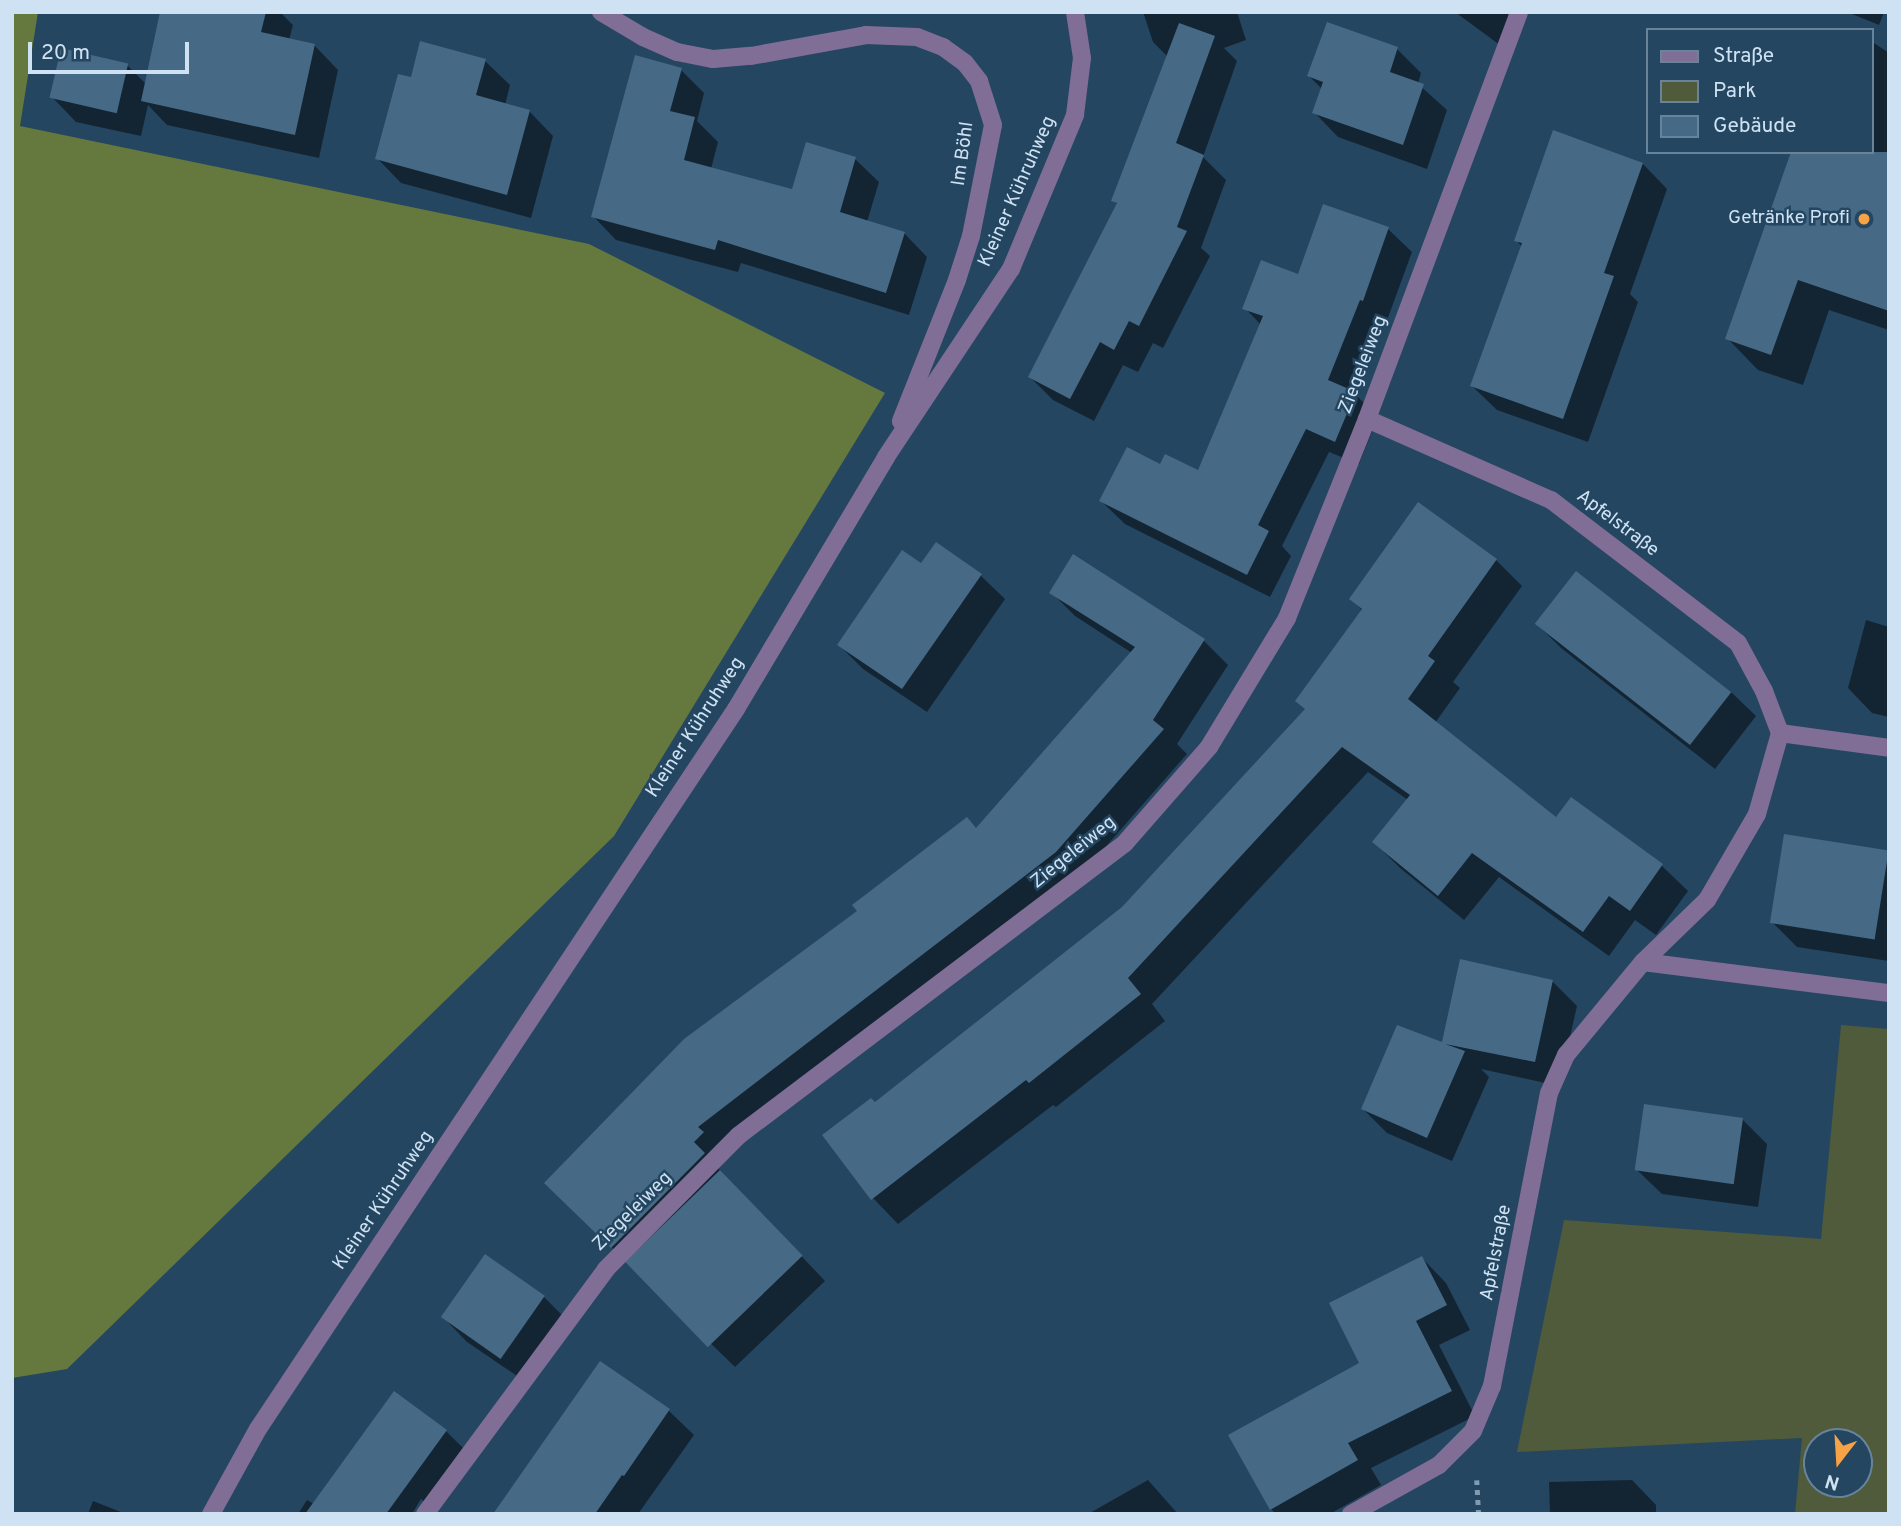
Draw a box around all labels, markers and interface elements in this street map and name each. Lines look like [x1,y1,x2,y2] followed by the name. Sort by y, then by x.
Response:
[32,28,192,72] scale bar
[1646,28,1873,154] legend
[41,40,90,67] text: 20 m
[1713,43,1774,70] text: Straße
[1713,78,1756,105] text: Park
[974,113,1062,271] street label: Kleiner Kühruhweg
[1713,113,1796,140] text: Gebäude
[948,120,980,188] street label: Im Böhl
[1728,208,1850,230] place label: Getränke Profi
[1856,211,1872,227] marker: Getränke Profi
[1335,313,1393,417] street label: Ziegeleiweg
[1571,486,1663,562] street label: Apfelstraße
[642,653,750,803] street label: Kleiner Kühruhweg
[1027,812,1121,894] street label: Ziegeleiweg
[329,1127,439,1275] street label: Kleiner Kühruhweg
[588,1167,678,1257] street label: Ziegeleiweg
[1477,1203,1517,1303] street label: Apfelstraße
[1803,1428,1873,1498] north arrow
[1822,1468,1842,1495] text: N

